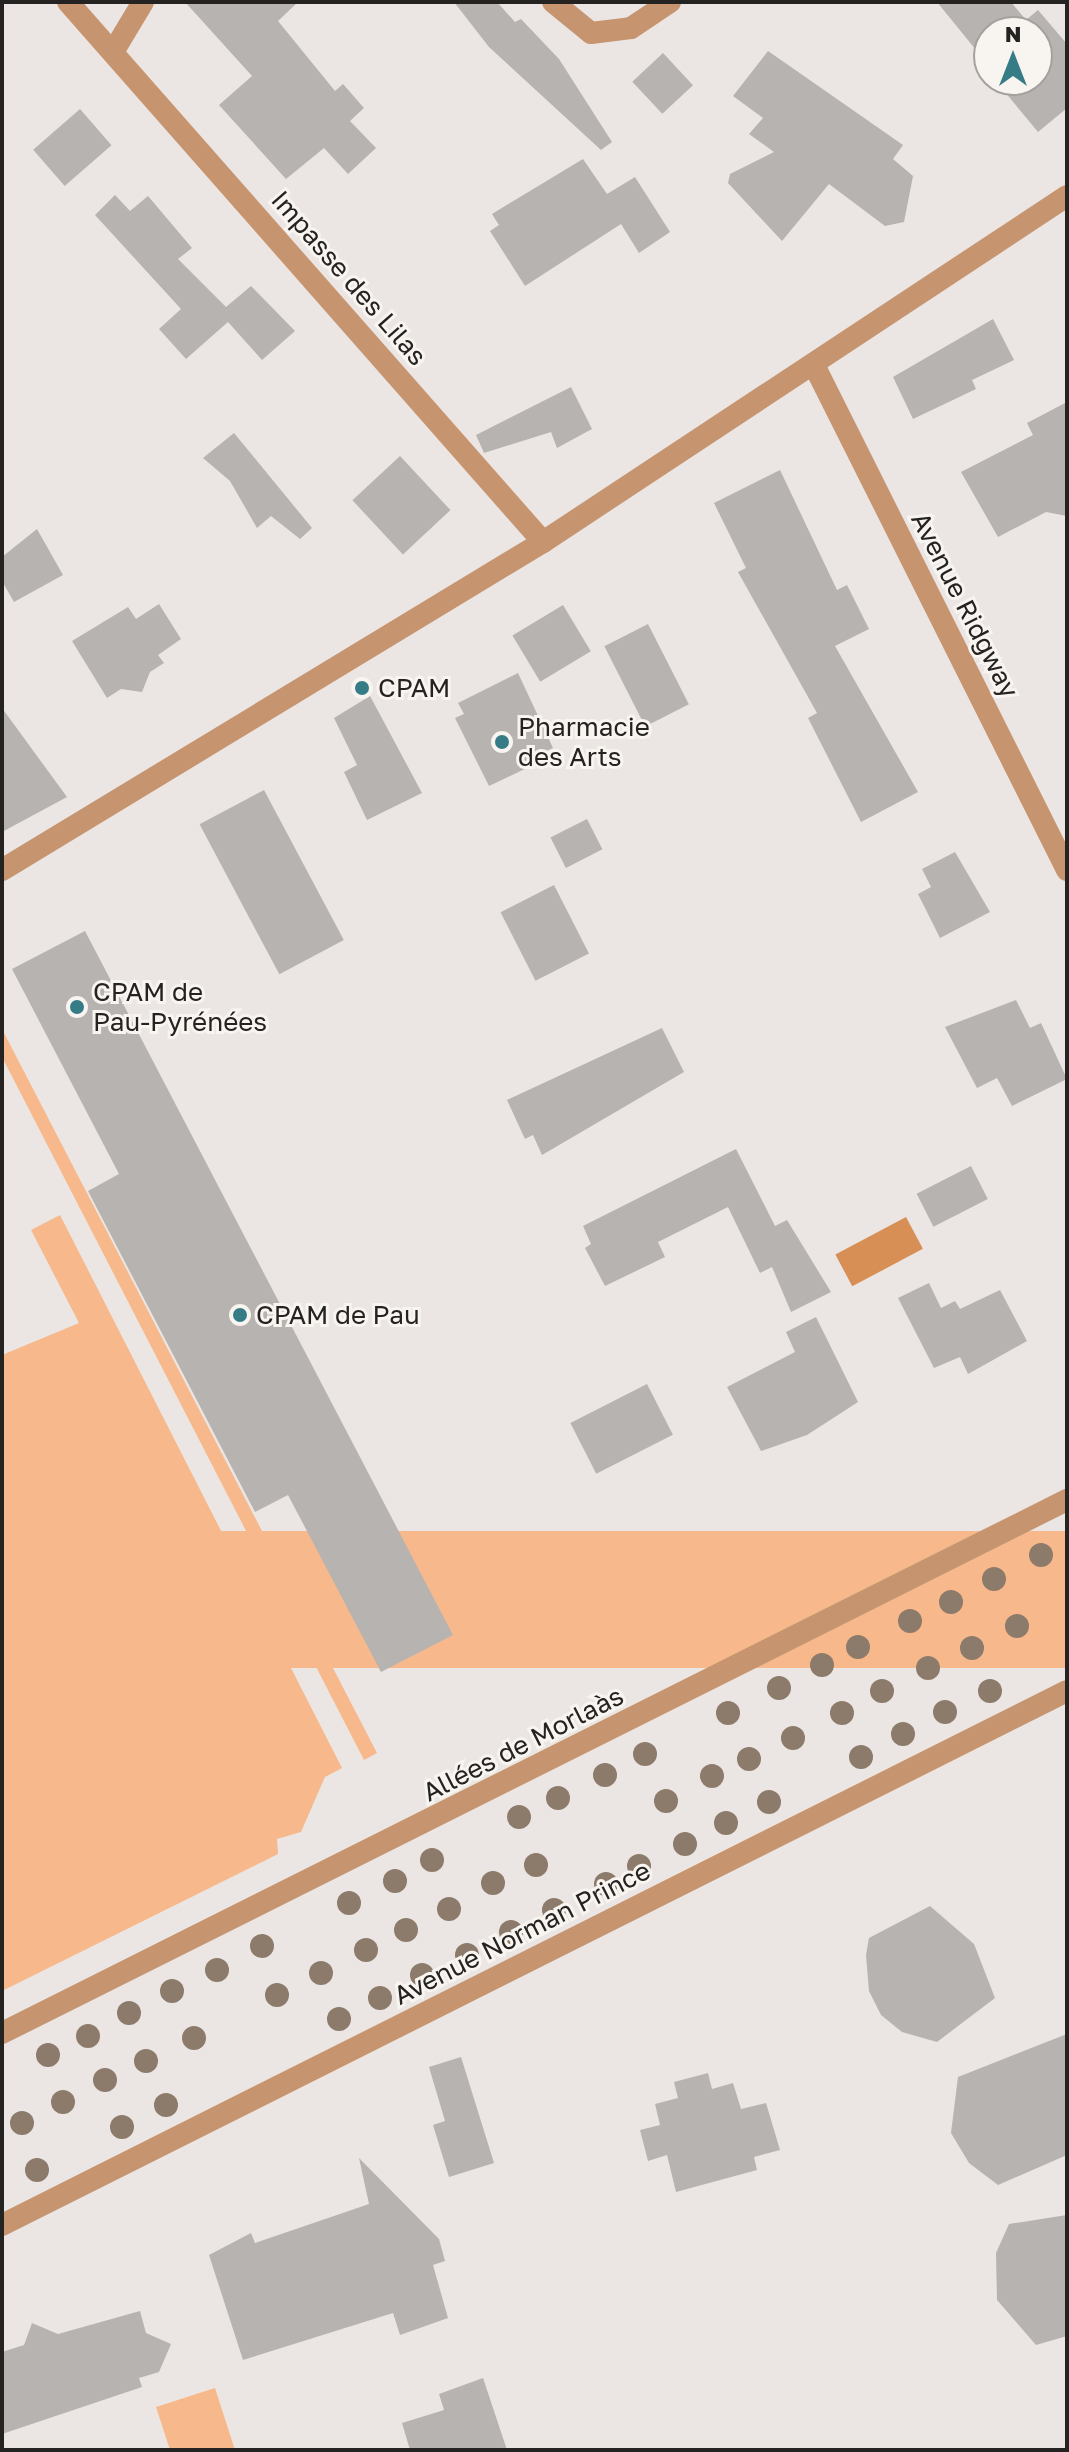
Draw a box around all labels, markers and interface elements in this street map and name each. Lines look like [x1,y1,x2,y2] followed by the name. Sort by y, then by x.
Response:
[973,16,1053,96] north arrow
[1005,20,1021,47] text: N
[265,184,433,372] street label: Impasse des Lilas
[905,507,1025,703] street label: Avenue Ridgway
[378,672,450,704] place label: CPAM
[353,679,371,697] marker: CPAM
[518,711,650,772] place label: Pharmacie des Arts
[493,733,511,751] marker: Pharmacie des Arts
[93,976,267,1038] place label: CPAM de Pau-Pyrénées
[68,998,86,1016] marker: CPAM de Pau-Pyrénées
[256,1299,420,1331] place label: CPAM de Pau
[231,1306,249,1324] marker: CPAM de Pau
[418,1680,628,1808] street label: Allées de Morlaàs
[389,1855,655,2011] street label: Avenue Norman Prince

